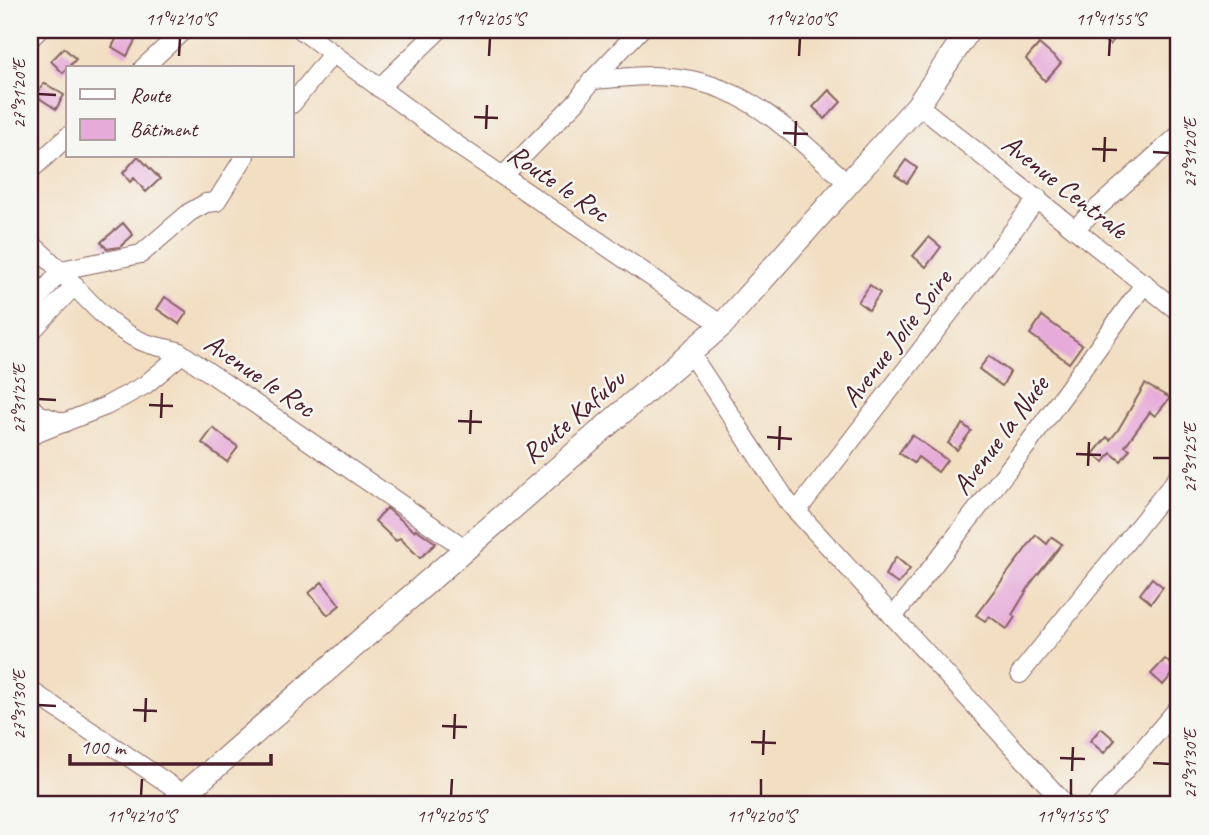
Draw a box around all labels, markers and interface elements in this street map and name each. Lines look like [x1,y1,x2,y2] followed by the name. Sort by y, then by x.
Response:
[146,8,218,30] text: 11°42'10"S
[456,8,528,30] text: 11°42'05"S
[766,8,838,30] text: 11°42'00"S
[1076,8,1148,30] text: 11°41'55"S
[8,57,30,129] text: 27°31'20"E
[66,66,294,158] legend
[130,82,171,108] text: Route
[130,116,199,142] text: Bâtiment
[1179,116,1201,188] text: 27°31'20"E
[995,126,1137,247] street label: Avenue Centrale
[501,136,618,231] street label: Route le Roc
[833,261,960,414] street label: Avenue Jolie Soire
[198,325,324,426] street label: Avenue le Roc
[514,360,633,471] street label: Route Kafubu
[8,362,30,434] text: 27°31'25"E
[944,367,1057,502] street label: Avenue la Nuée
[1179,421,1201,493] text: 27°31'25"E
[8,668,30,740] text: 27°31'30"E
[70,723,271,767] scale bar
[1179,727,1201,799] text: 27°31'30"E
[80,734,127,760] text: 100 m
[107,805,179,827] text: 11°42'10"S
[417,805,489,827] text: 11°42'05"S
[727,805,799,827] text: 11°42'00"S
[1037,805,1109,827] text: 11°41'55"S

